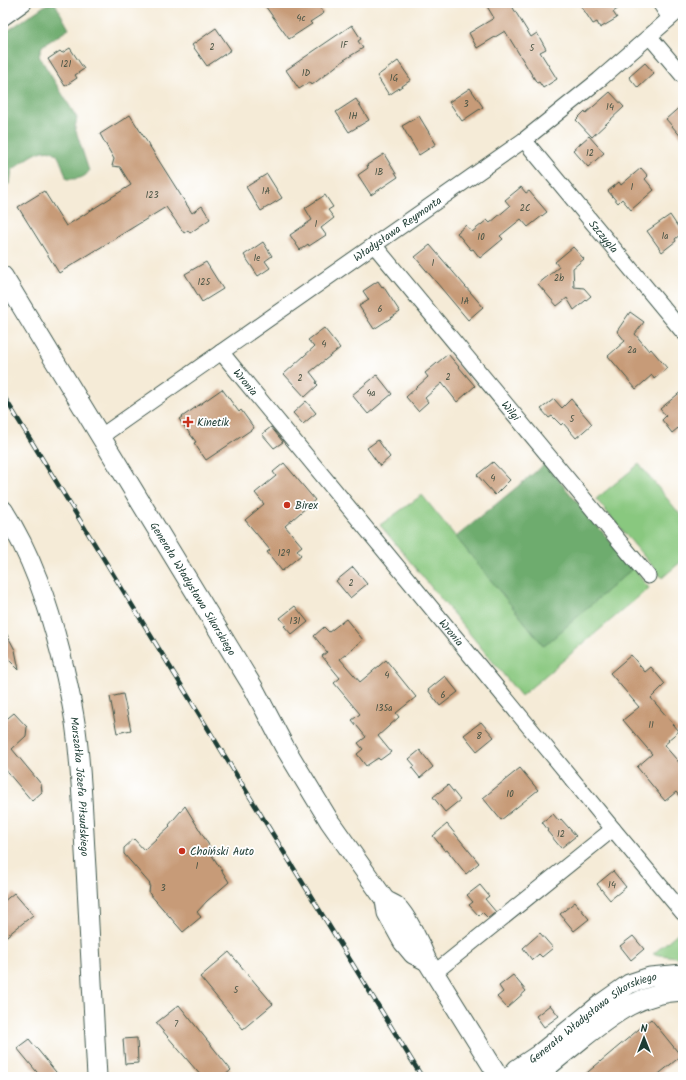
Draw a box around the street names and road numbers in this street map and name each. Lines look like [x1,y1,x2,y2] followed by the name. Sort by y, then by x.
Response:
[350,192,446,267] street label: Władysława Reymonta
[584,216,622,258] street label: Szczygla
[228,365,262,400] street label: Wronia
[496,397,524,426] street label: Wilgi
[145,519,240,660] street label: Generała Władysława Sikorskiego
[434,615,467,651] street label: Wronia
[64,715,93,857] street label: Marszałka Józefa Piłsudskiego
[525,968,657,1069] street label: Generała Władysława Sikorskiego

